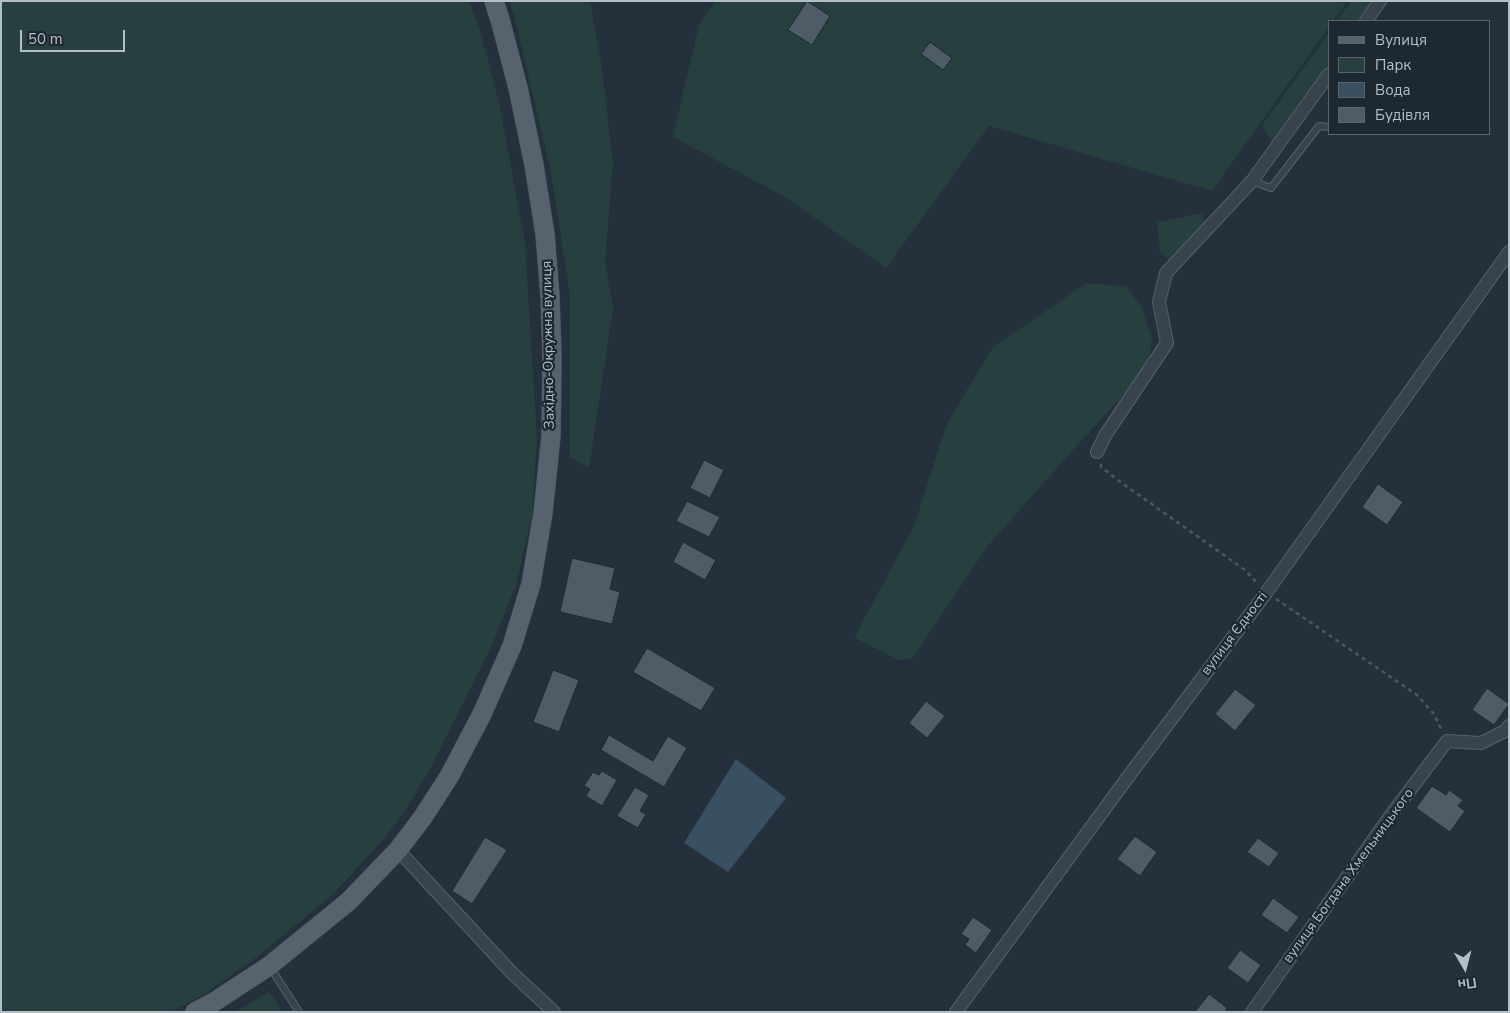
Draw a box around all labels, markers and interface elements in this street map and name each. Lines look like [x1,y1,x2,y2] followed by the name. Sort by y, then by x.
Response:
[22,20,128,52] scale bar
[1328,20,1490,135] legend
[28,29,63,49] text: 50 m
[1375,30,1427,50] text: Вулиця
[1375,55,1411,75] text: Парк
[1375,80,1411,100] text: Вода
[1375,105,1430,125] text: Будівля
[539,261,559,429] street label: Західно-Окружна вулиця
[1198,589,1272,679] street label: вулиця Єдності
[1280,785,1418,967] street label: вулиця Богдана Хмельницького
[1440,943,1490,993] north arrow
[1456,973,1478,994] text: Пн

